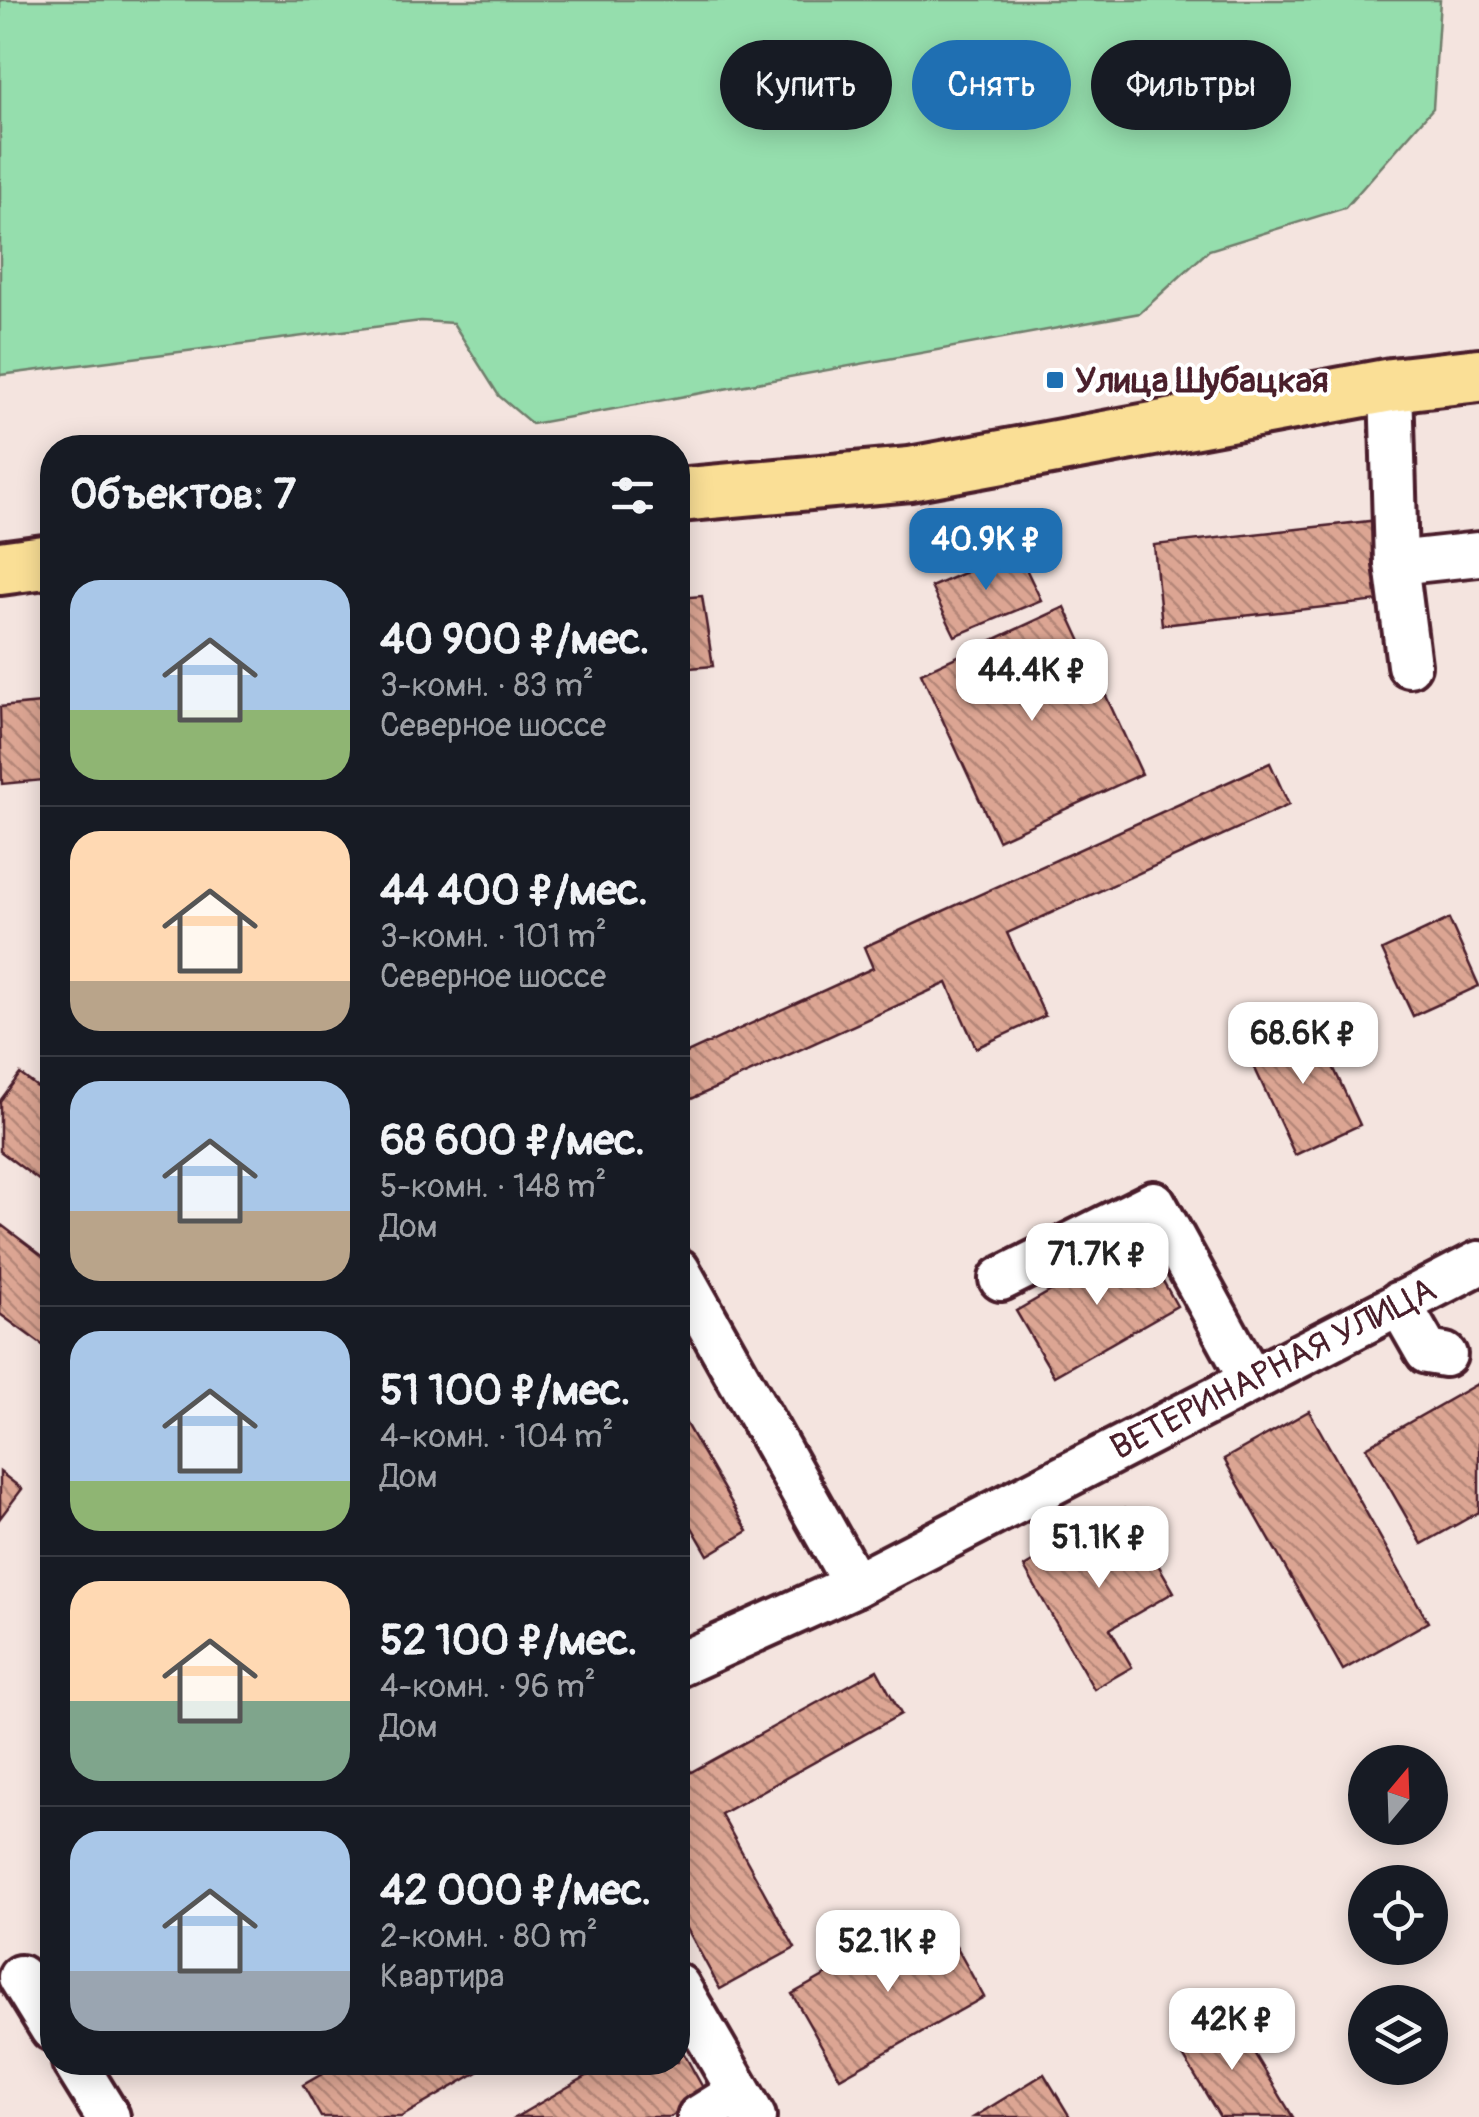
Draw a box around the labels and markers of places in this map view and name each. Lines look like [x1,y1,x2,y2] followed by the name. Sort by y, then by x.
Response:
[1075,359,1328,403] place label: Улица Шубацкая
[1044,369,1066,391] marker: Улица Шубацкая
[894,508,1078,593] pin: 40.9K ₽
[940,639,1124,724] pin: 44.4K ₽
[1211,1002,1395,1087] pin: 68.6K ₽
[1005,1223,1189,1308] pin: 71.7K ₽
[1007,1506,1191,1591] pin: 51.1K ₽
[796,1910,980,1995] pin: 52.1K ₽
[1162,1988,1302,2073] pin: 42K ₽

